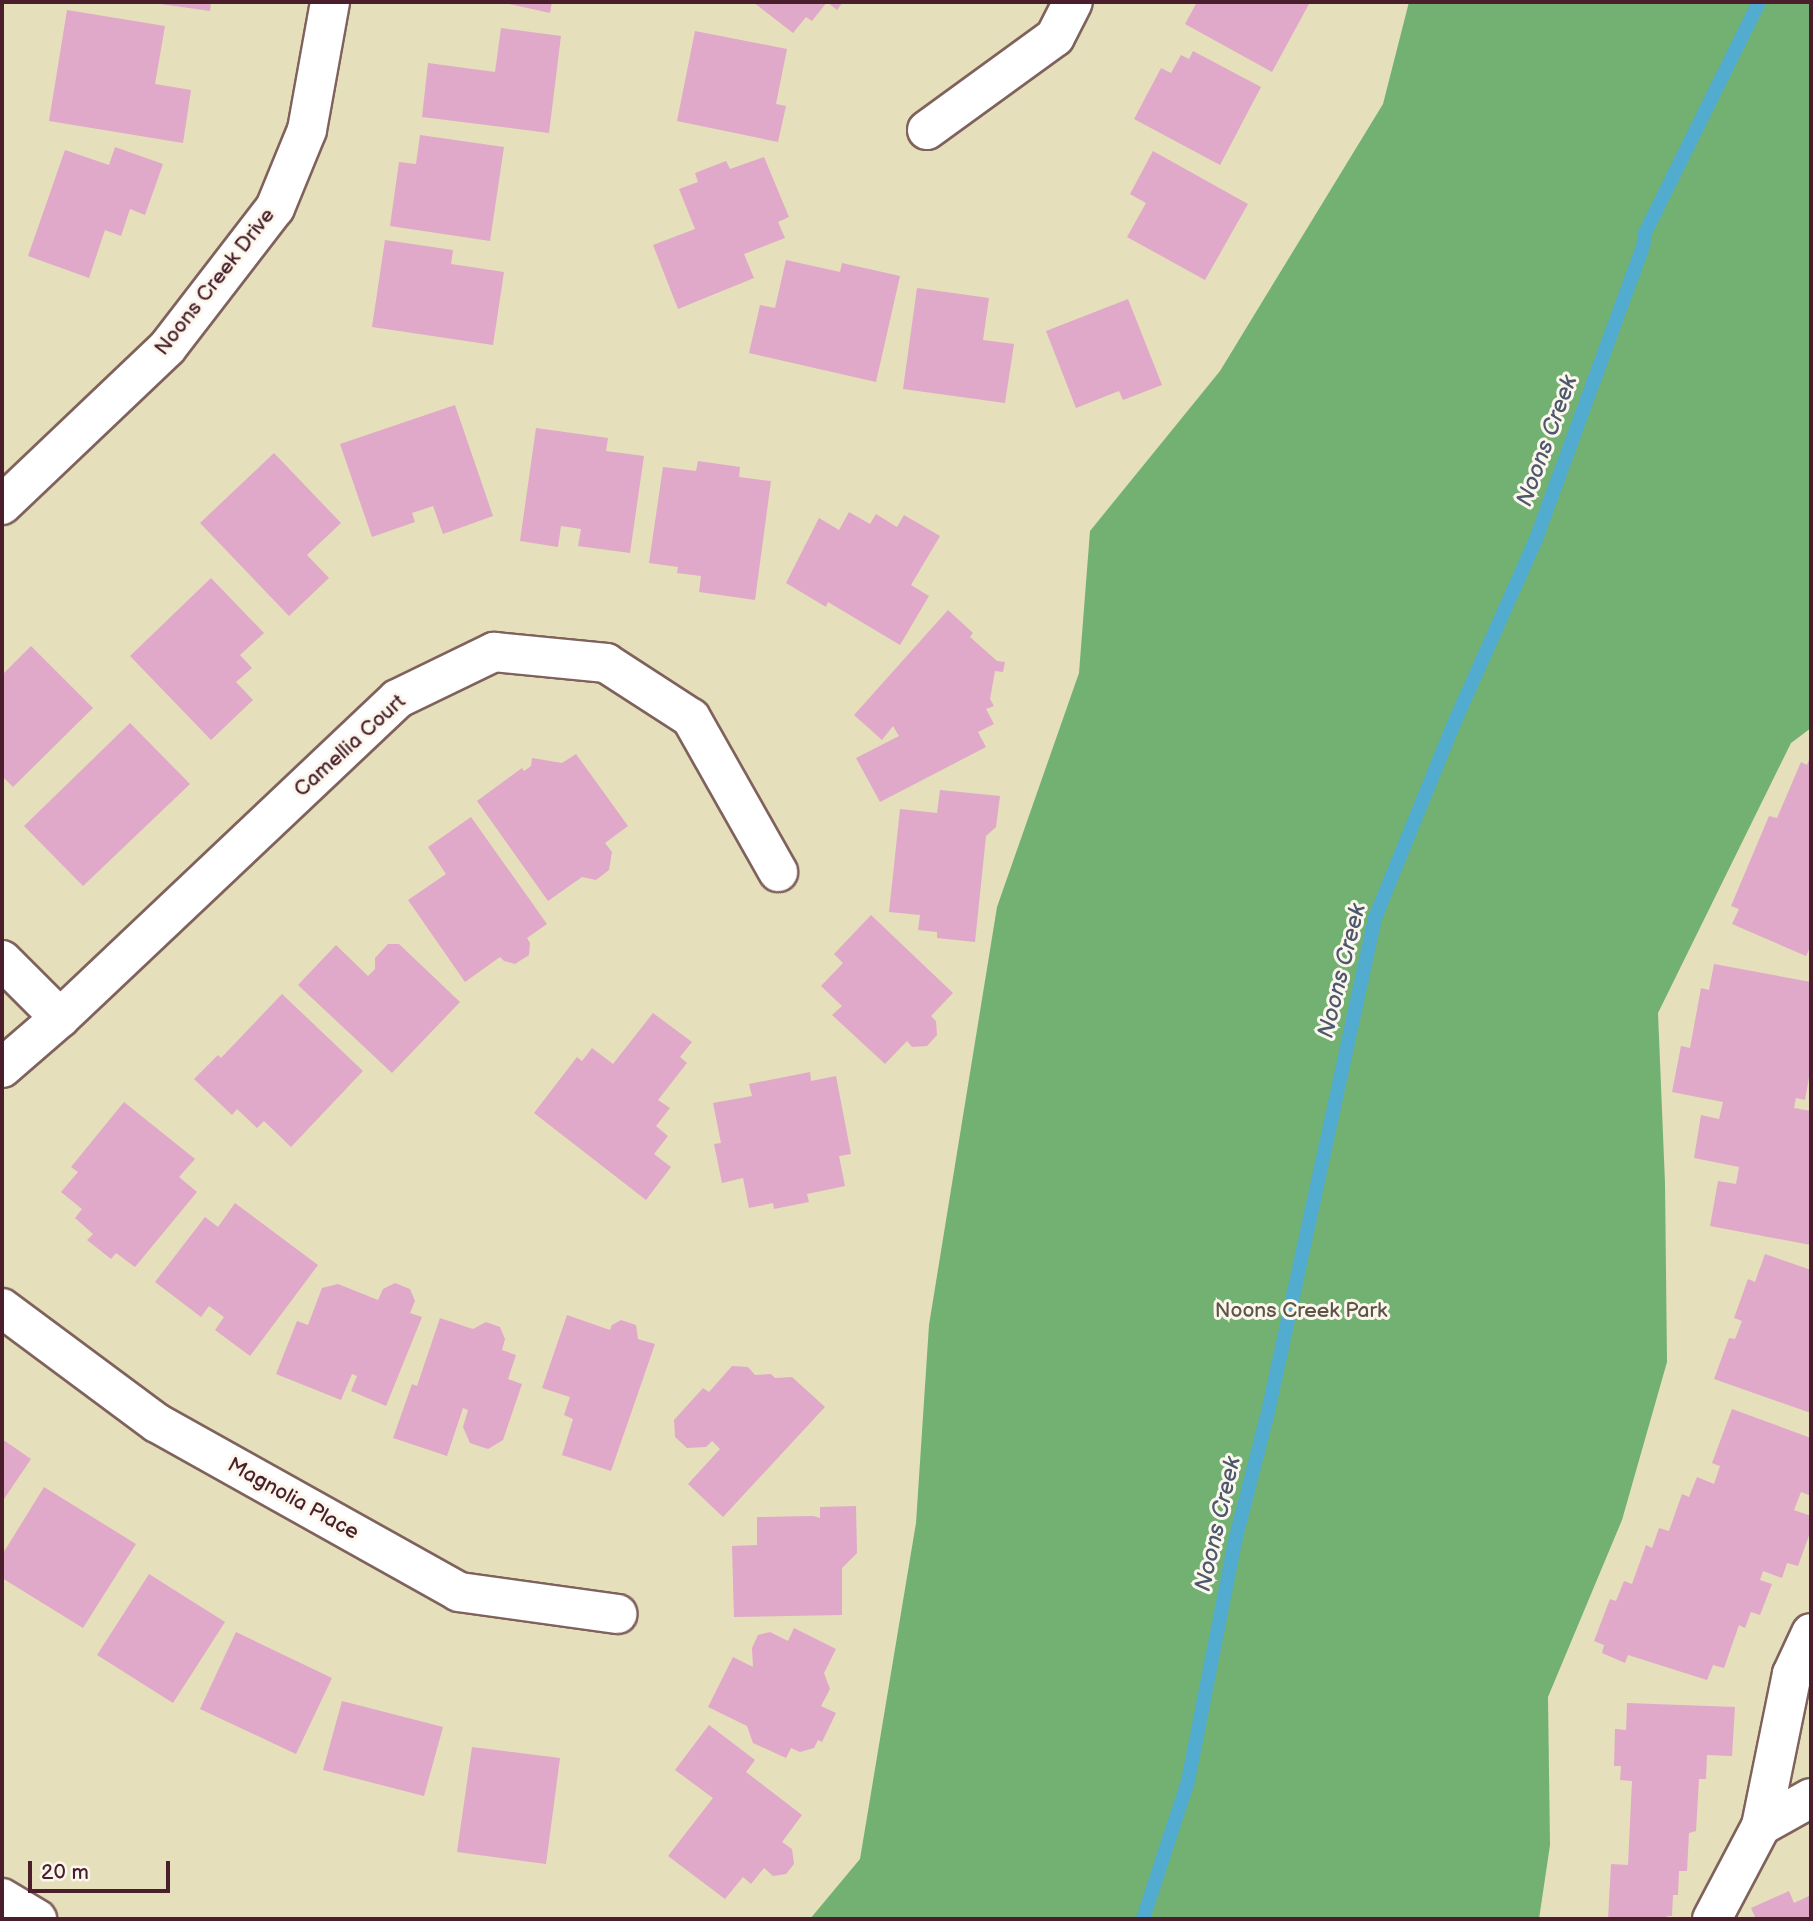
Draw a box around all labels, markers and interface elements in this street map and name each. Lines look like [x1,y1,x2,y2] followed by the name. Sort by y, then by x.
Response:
[150,203,280,361] street label: Noons Creek Drive
[1511,372,1583,510] water label: Noons Creek
[289,689,411,803] street label: Camellia Court
[1312,901,1372,1041] water label: Noons Creek
[1215,1298,1387,1324] park label: Noons Creek Park
[223,1453,363,1545] street label: Magnolia Place
[1189,1454,1247,1594] water label: Noons Creek
[32,1848,173,1892] scale bar
[41,1860,89,1885] text: 20 m

